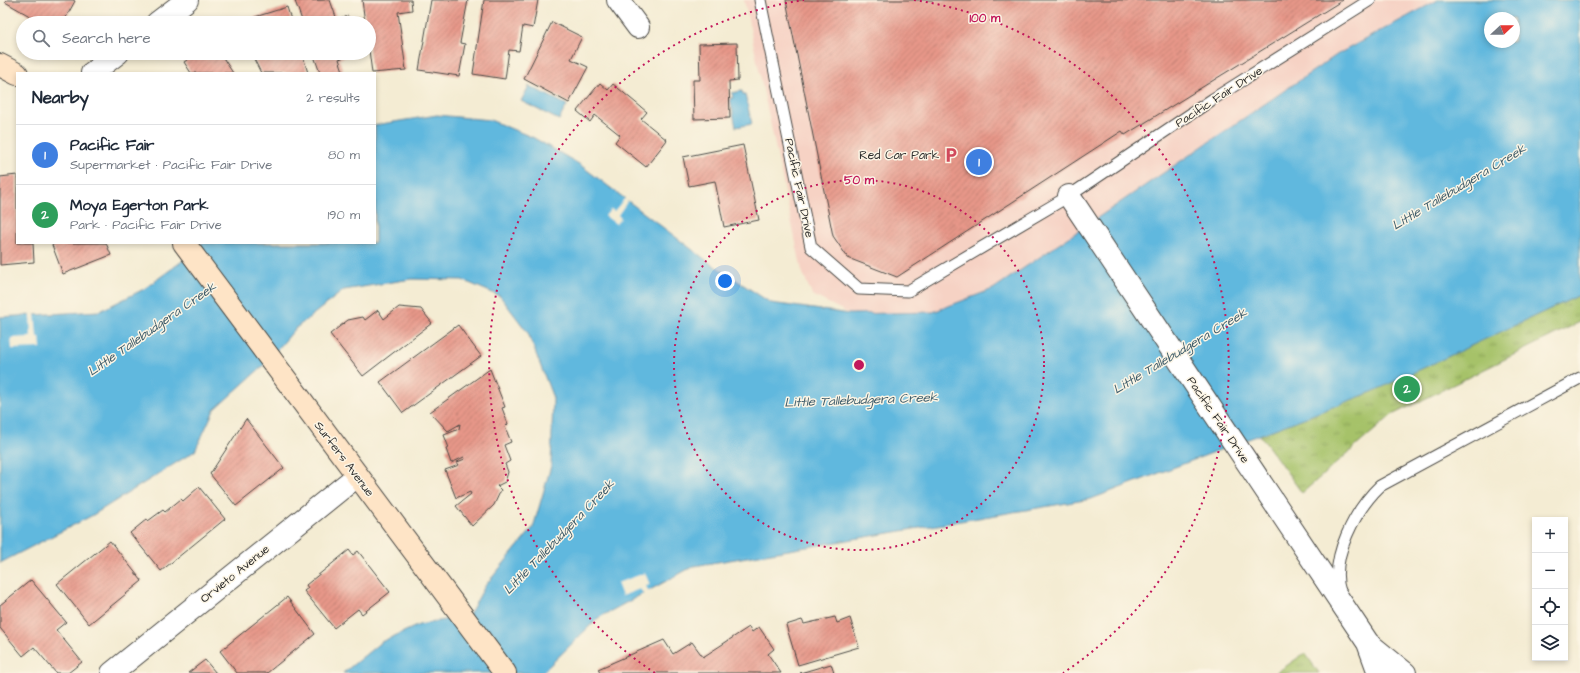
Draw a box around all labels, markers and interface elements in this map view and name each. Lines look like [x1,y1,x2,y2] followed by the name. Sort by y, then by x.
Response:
[970,10,1001,27] text: 100 m
[1484,12,1520,48] north arrow
[16,16,376,60] search box
[30,27,52,49] icon: search
[62,28,151,49] text: Search here
[1172,62,1266,132] street label: Pacific Fair Drive
[32,86,89,110] text: Nearby
[306,89,360,107] text: 2 results
[70,135,154,156] text: Pacific Fair
[780,137,818,240] street label: Pacific Fair Drive
[1389,139,1531,235] water label: Little Tallebudgera Creek
[44,146,46,164] text: 1
[328,146,360,164] text: 80 m
[942,146,960,164] parking icon: Red Car Park
[859,147,940,164] place label: Red Car Park
[966,147,992,177] pin: 1
[70,156,272,174] text: Supermarket · Pacific Fair Drive
[844,172,875,189] text: 50 m
[70,195,208,216] text: Moya Egerton Park
[41,206,49,224] text: 2
[327,206,360,224] text: 190 m
[70,216,222,234] text: Park · Pacific Fair Drive
[715,271,735,291] your location
[84,277,221,381] water label: Little Tallebudgera Creek
[1110,303,1252,399] water label: Little Tallebudgera Creek
[852,358,866,372] centre of rings
[1183,373,1254,467] street label: Pacific Fair Drive
[1394,374,1420,404] pin: 2
[784,388,939,413] water label: Little Tallebudgera Creek
[310,418,378,501] street label: Surfers Avenue
[499,475,620,599] water label: Little Tallebudgera Creek
[1532,517,1568,661] map controls
[1532,517,1568,553] button: +
[197,540,274,607] street label: Orvieto Avenue
[1532,553,1568,589] button: −
[1532,589,1568,625] button: locate
[1532,625,1568,661] button: layers

